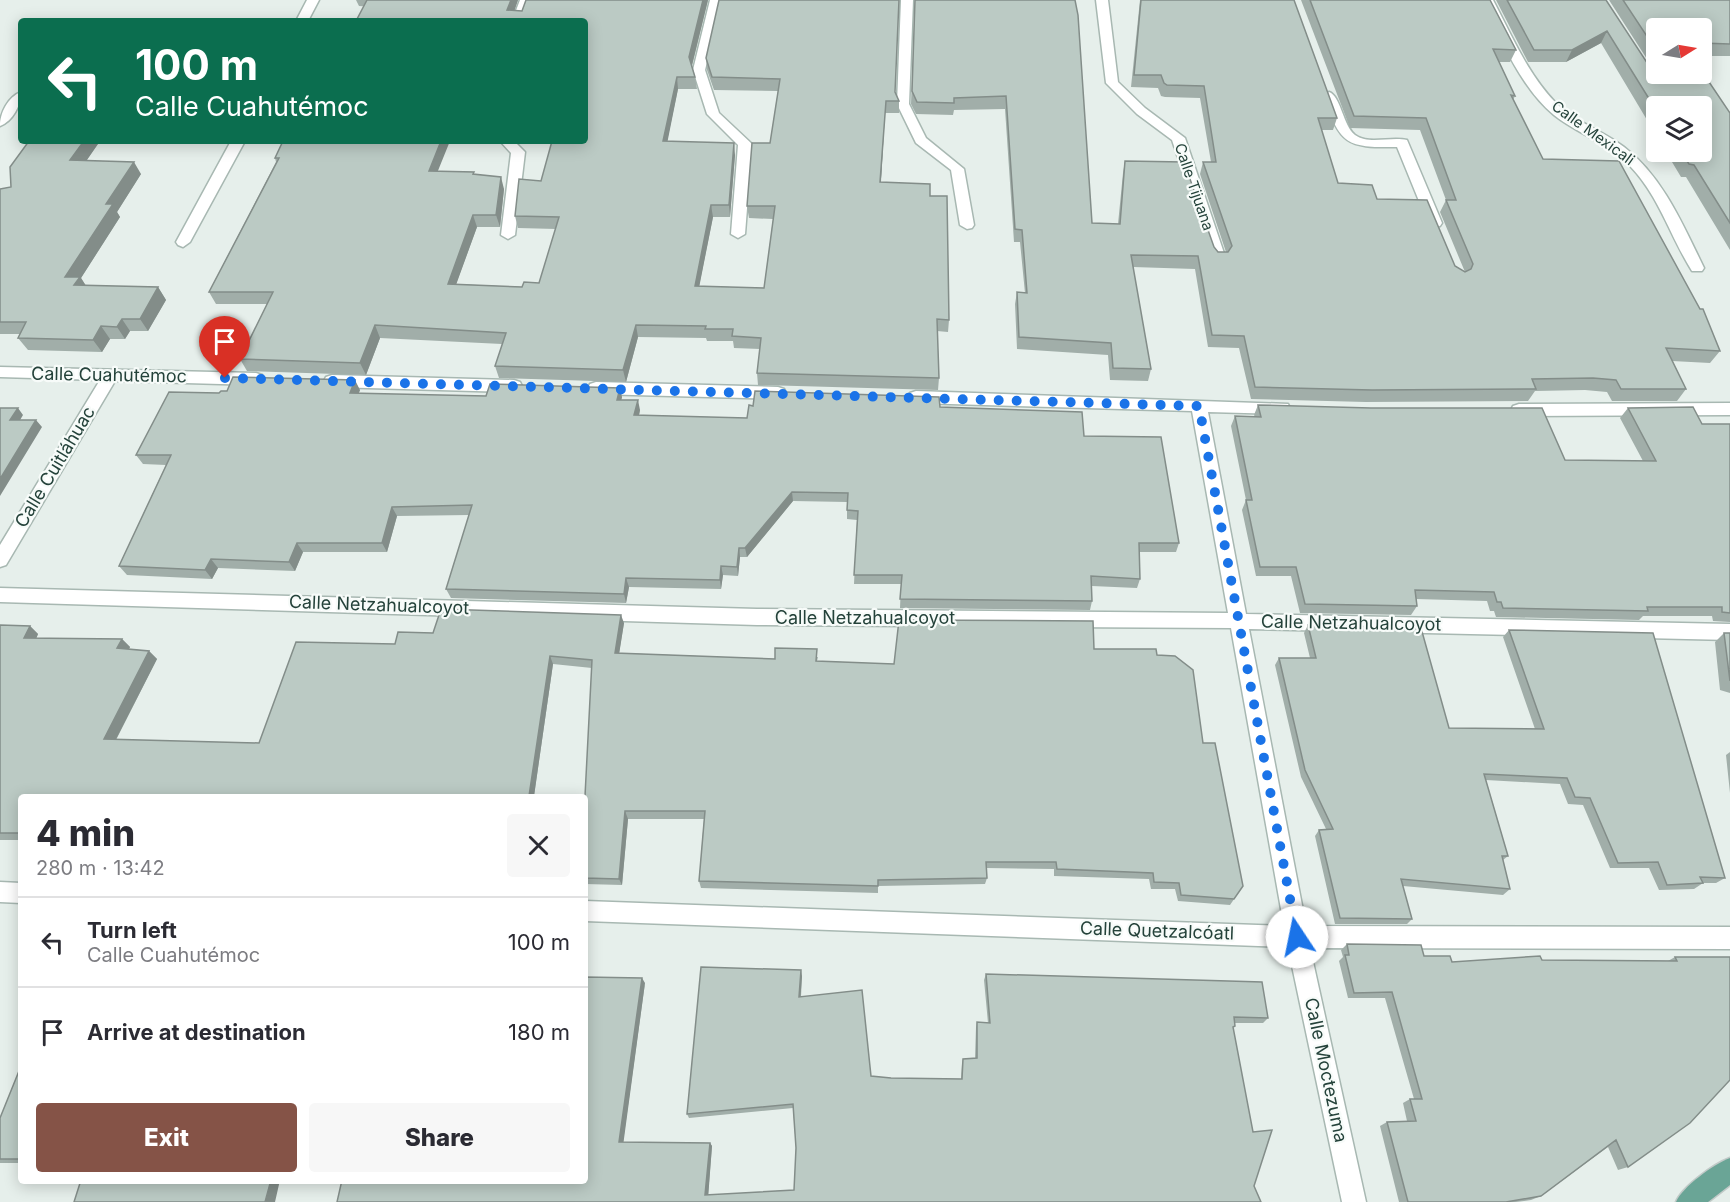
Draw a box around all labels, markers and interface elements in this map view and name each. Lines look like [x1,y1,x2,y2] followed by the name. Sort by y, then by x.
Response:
[1646,18,1712,84] north arrow
[1646,18,1712,162] map controls
[135,39,258,90] text: 100 m
[36,42,114,120] icon: left
[135,90,369,123] text: Calle Cuahutémoc
[1548,96,1638,169] street label: Calle Mexicali
[1646,96,1712,162] button: layers
[1171,141,1218,233] street label: Calle Tijuana
[199,316,250,378] pin
[208,325,241,358] icon: arrive
[31,363,187,386] street label: Calle Cuahutémoc
[10,402,99,531] street label: Calle Cuitláhuac
[288,591,470,618] street label: Calle Netzahualcoyot
[775,607,955,628] street label: Calle Netzahualcoyot
[1261,610,1442,635] street label: Calle Netzahualcoyot
[36,811,135,855] text: 4 min
[507,814,570,877] button: close
[36,856,165,880] text: 280 m · 13:42
[1265,905,1329,969] position arrow
[87,917,177,943] text: Turn left
[1080,917,1235,944] street label: Calle Quetzalcóatl
[36,926,69,959] icon: left
[508,929,570,955] text: 100 m
[87,943,260,967] text: Calle Cuahutémoc
[1301,996,1352,1144] street label: Calle Moctezuma
[36,1016,69,1049] icon: arrive
[87,1019,306,1045] text: Arrive at destination
[508,1019,570,1045] text: 180 m
[36,1103,297,1172] button: Exit
[309,1103,570,1172] button: Share

